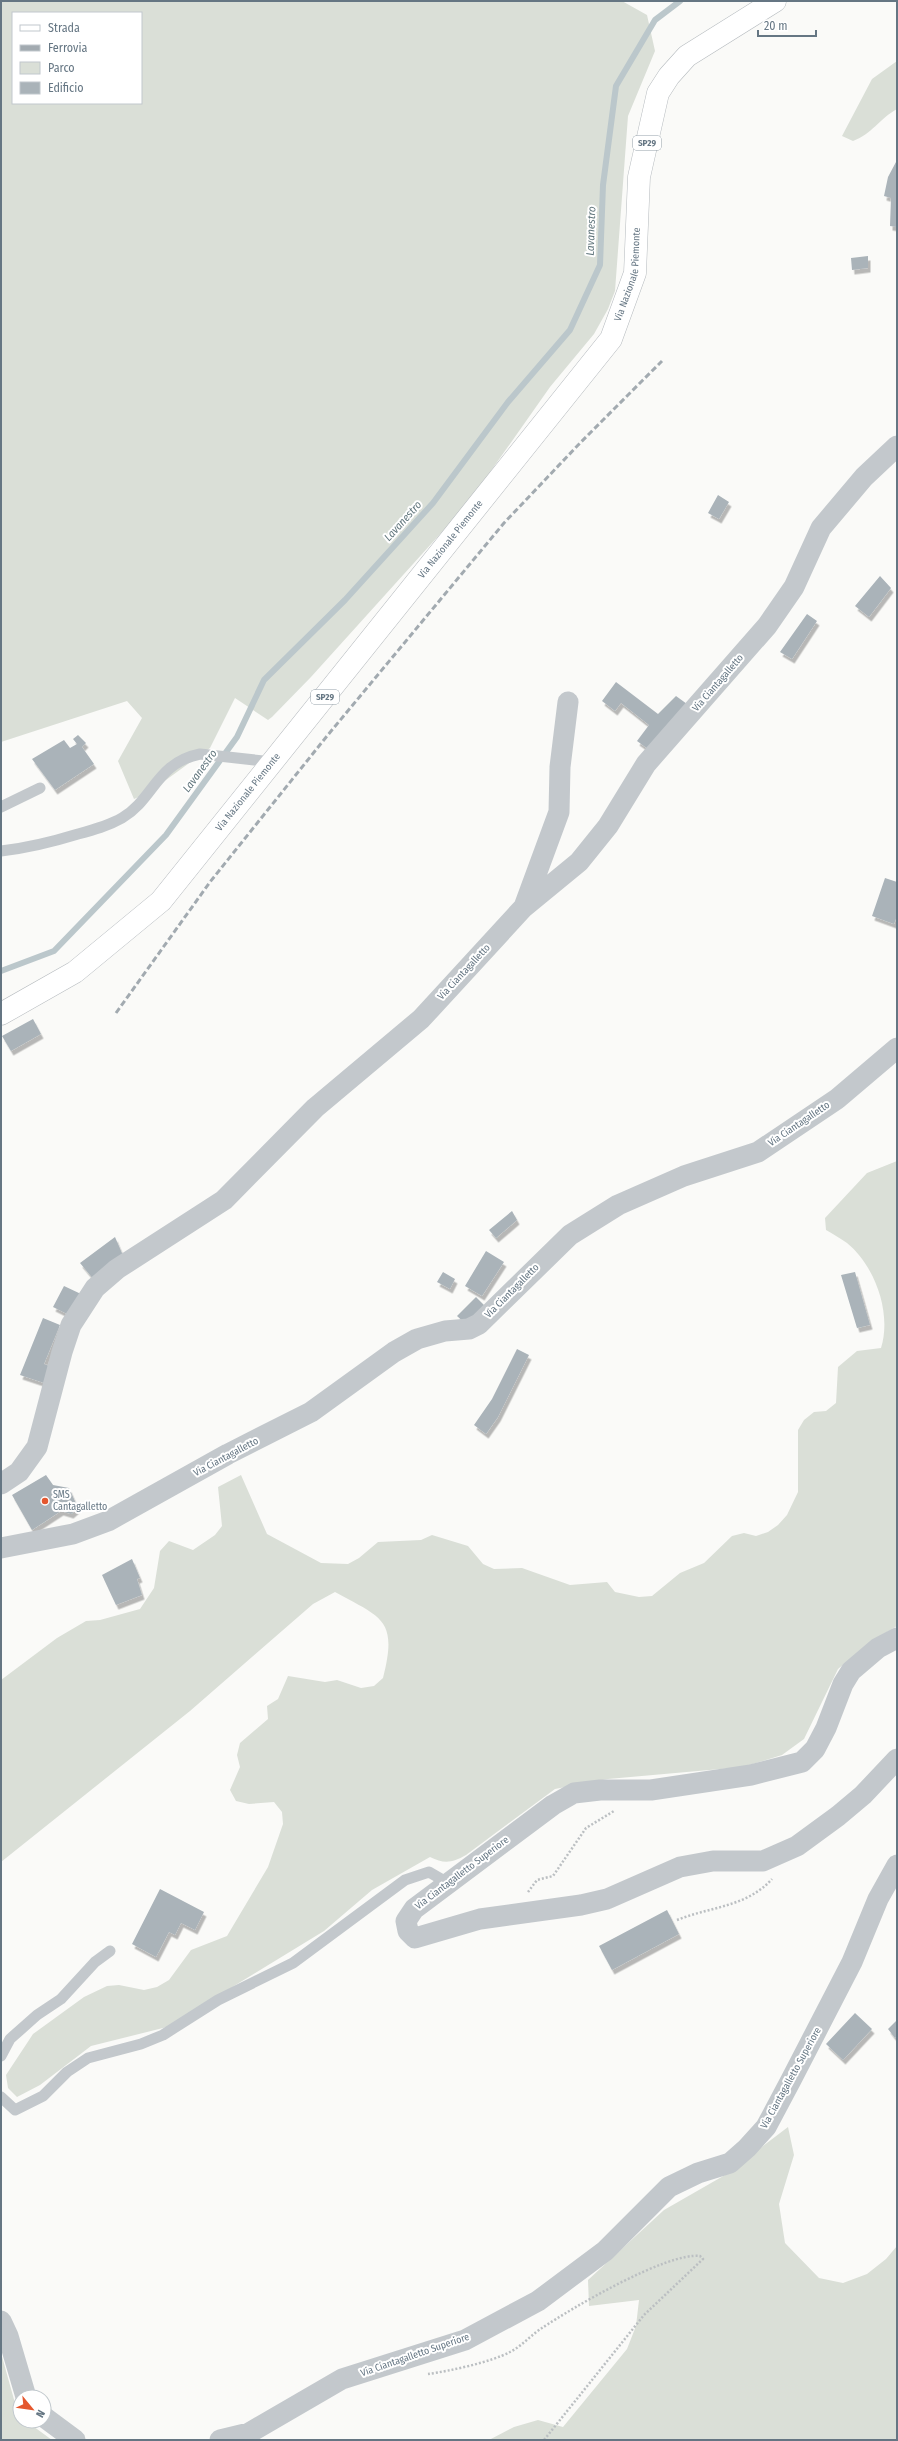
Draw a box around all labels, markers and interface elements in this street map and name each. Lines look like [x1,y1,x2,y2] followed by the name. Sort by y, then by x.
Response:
[12,12,142,104] legend
[758,12,816,38] scale bar
[764,19,788,33] text: 20 m
[48,21,80,35] text: Strada
[48,41,87,55] text: Ferrovia
[48,61,75,75] text: Parco
[48,81,84,95] text: Edificio
[633,136,661,150] road number: SP29
[584,206,598,256] water label: Lavanestro
[612,227,643,323] street label: Via Nazionale Piemonte
[382,498,424,544] water label: Lavanestro
[416,498,486,581] street label: Via Nazionale Piemonte
[690,652,746,714] street label: Via Ciantagalletto
[311,690,339,704] road number: SP29
[180,747,220,795] water label: Lavanestro
[213,751,283,834] street label: Via Nazionale Piemonte
[435,942,493,1002] street label: Via Ciantagalletto
[766,1099,832,1149] street label: Via Ciantagalletto
[482,1261,542,1321] street label: Via Ciantagalletto
[192,1435,260,1479] street label: Via Ciantagalletto
[53,1489,107,1513] place label: SMS Cantagalletto
[40,1496,50,1506] marker: SMS Cantagalletto
[413,1834,511,1912] street label: Via Ciantagalletto Superiore
[758,2025,824,2131] street label: Via Ciantagalletto Superiore
[359,2331,471,2379] street label: Via Ciantagalletto Superiore
[12,2389,52,2429] north arrow
[33,2408,48,2420] text: N

